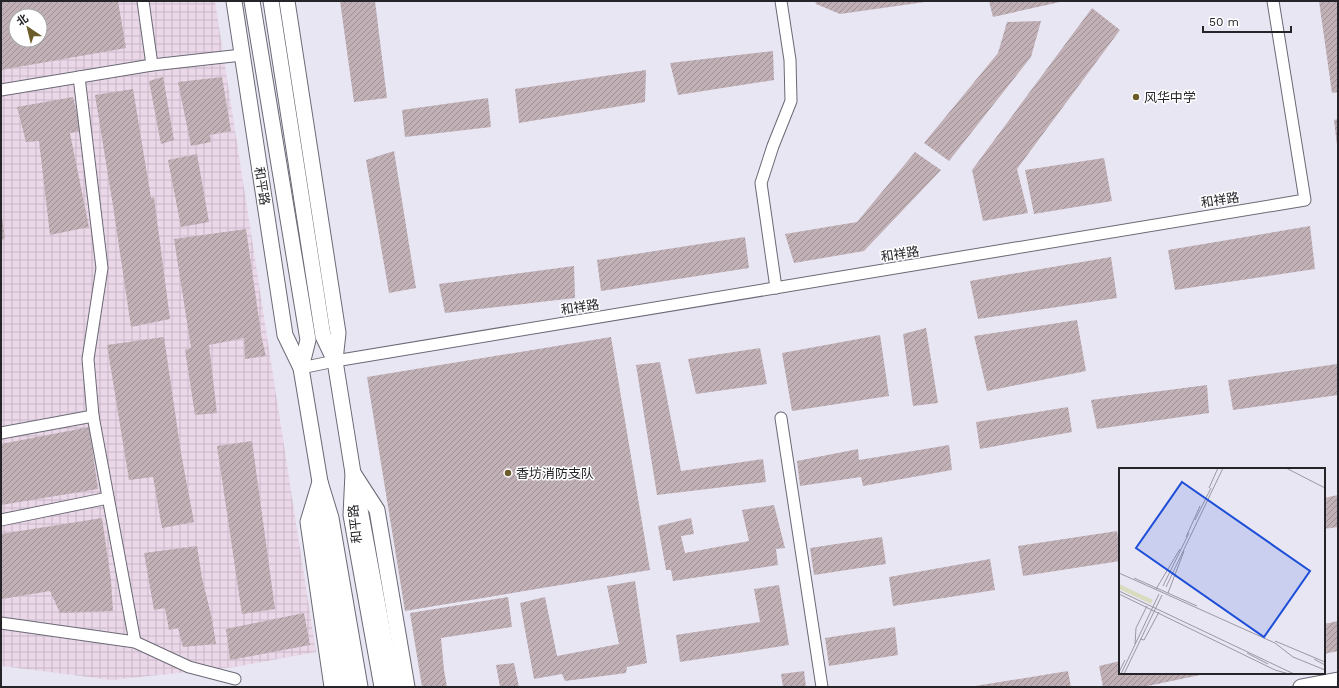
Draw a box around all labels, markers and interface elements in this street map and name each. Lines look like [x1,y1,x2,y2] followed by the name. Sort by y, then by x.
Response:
[8,8,48,48] north arrow
[1203,8,1291,34] scale bar
[14,12,31,29] text: 北
[1209,15,1239,29] text: 50 m
[1144,90,1196,105] place label: 风华中学
[1131,92,1141,102] marker: 风华中学
[252,166,272,206] street label: 和平路
[1200,190,1240,210] street label: 和祥路
[880,244,920,264] street label: 和祥路
[560,297,600,317] street label: 和祥路
[516,466,594,481] place label: 香坊消防支队
[503,468,513,478] marker: 香坊消防支队
[1119,468,1325,674] inset map
[346,504,364,544] street label: 和平路

